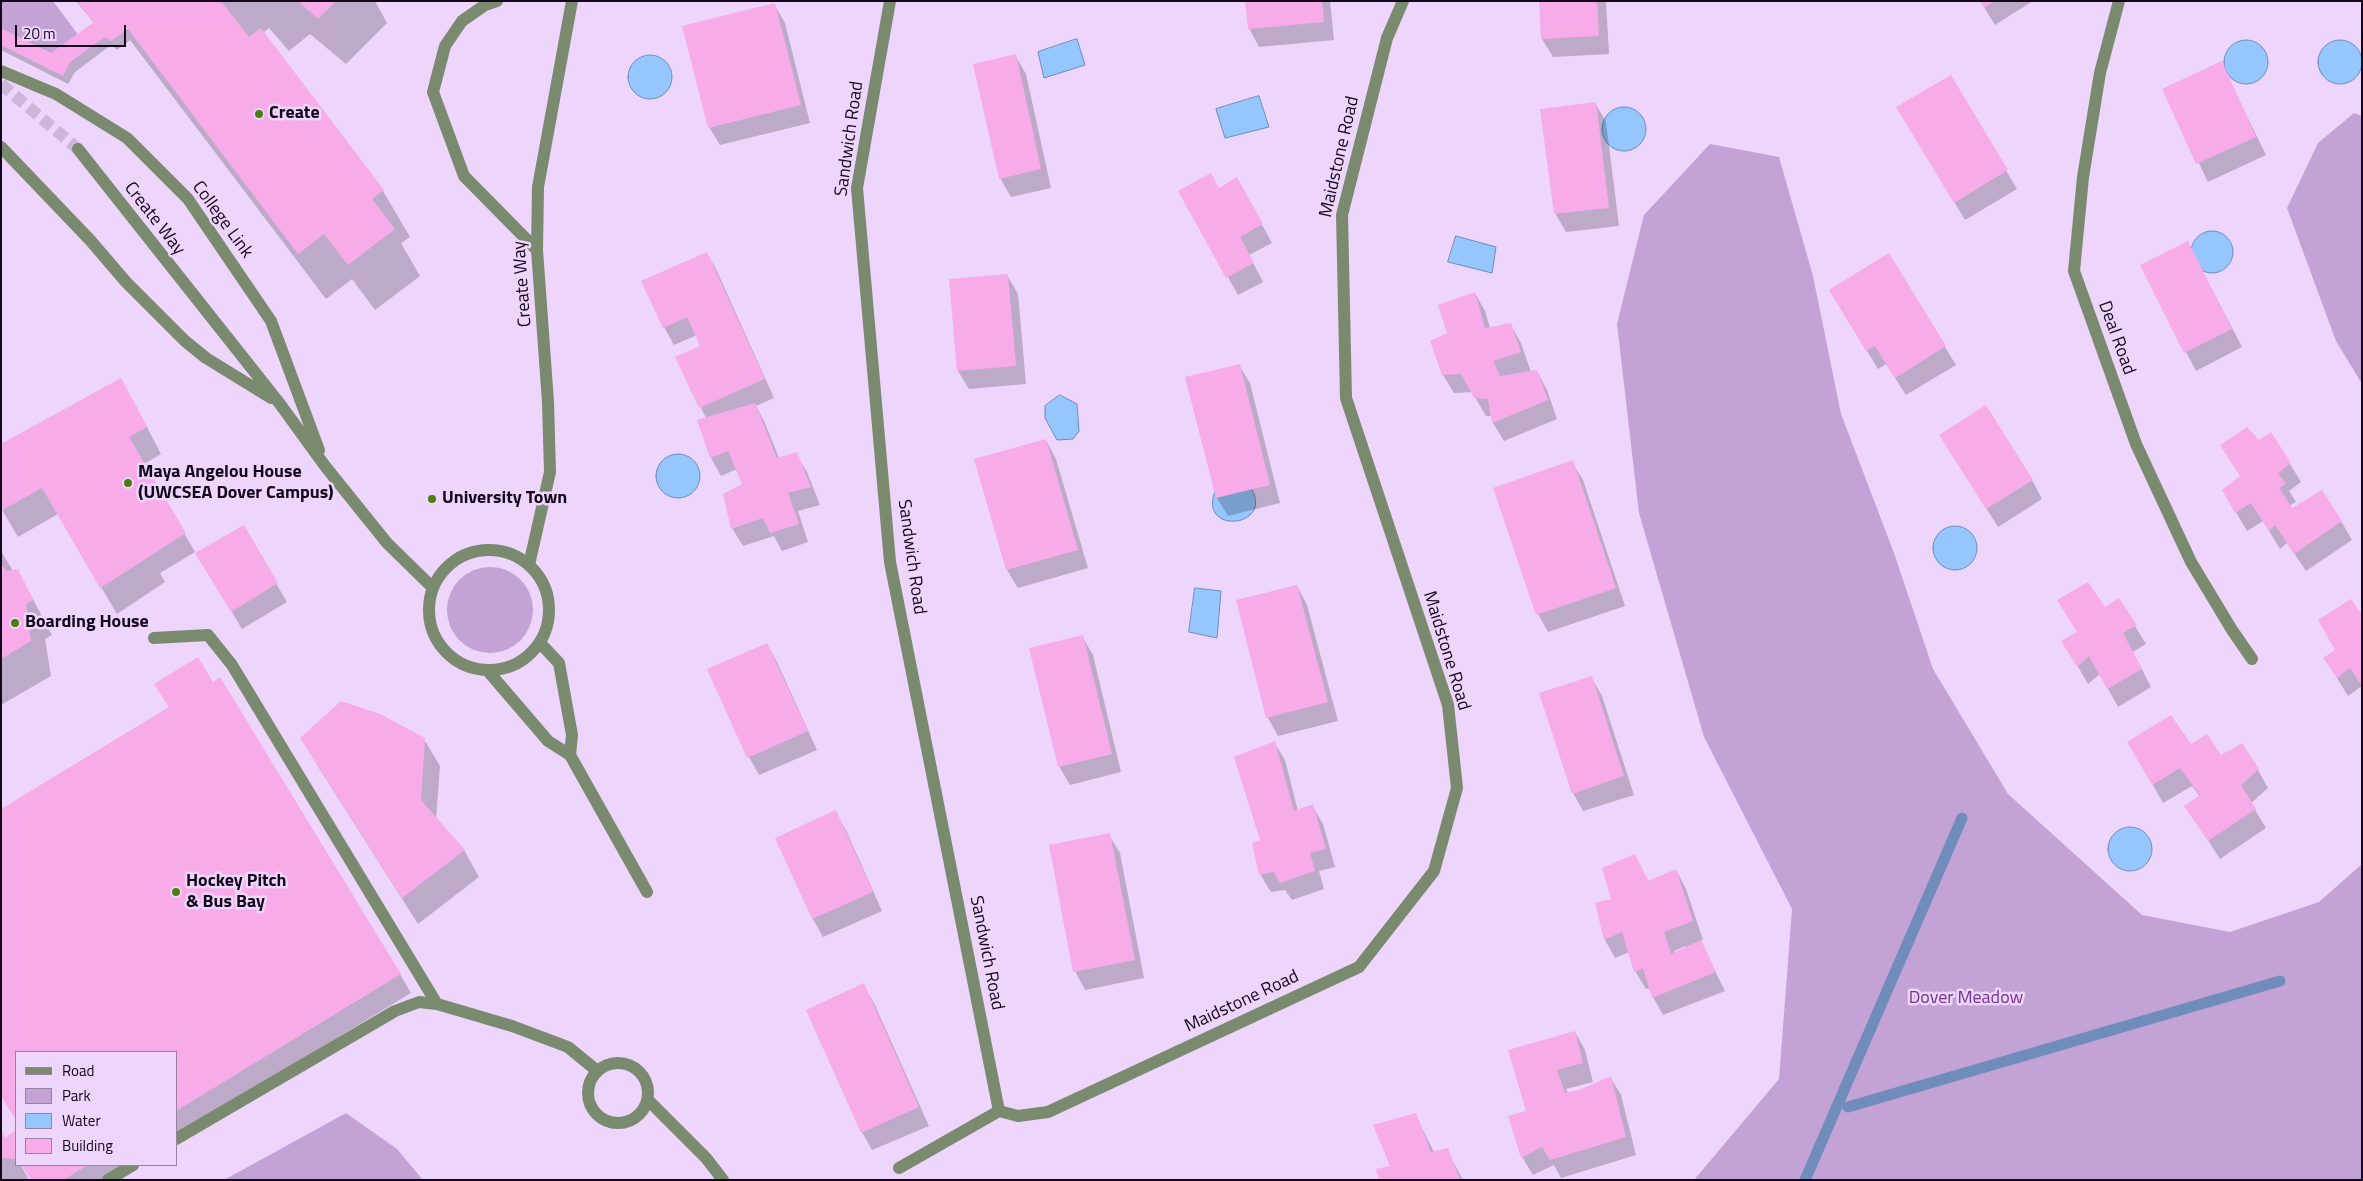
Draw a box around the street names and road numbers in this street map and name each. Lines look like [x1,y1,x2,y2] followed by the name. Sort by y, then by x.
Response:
[831,80,869,198] street label: Sandwich Road
[1316,94,1364,220] street label: Maidstone Road
[187,177,257,263] street label: College Link
[119,178,189,260] street label: Create Way
[509,240,537,328] street label: Create Way
[2093,298,2139,378] street label: Deal Road
[892,498,930,616] street label: Sandwich Road
[1418,589,1474,713] street label: Maidstone Road
[964,894,1008,1012] street label: Sandwich Road
[1181,966,1303,1038] street label: Maidstone Road

